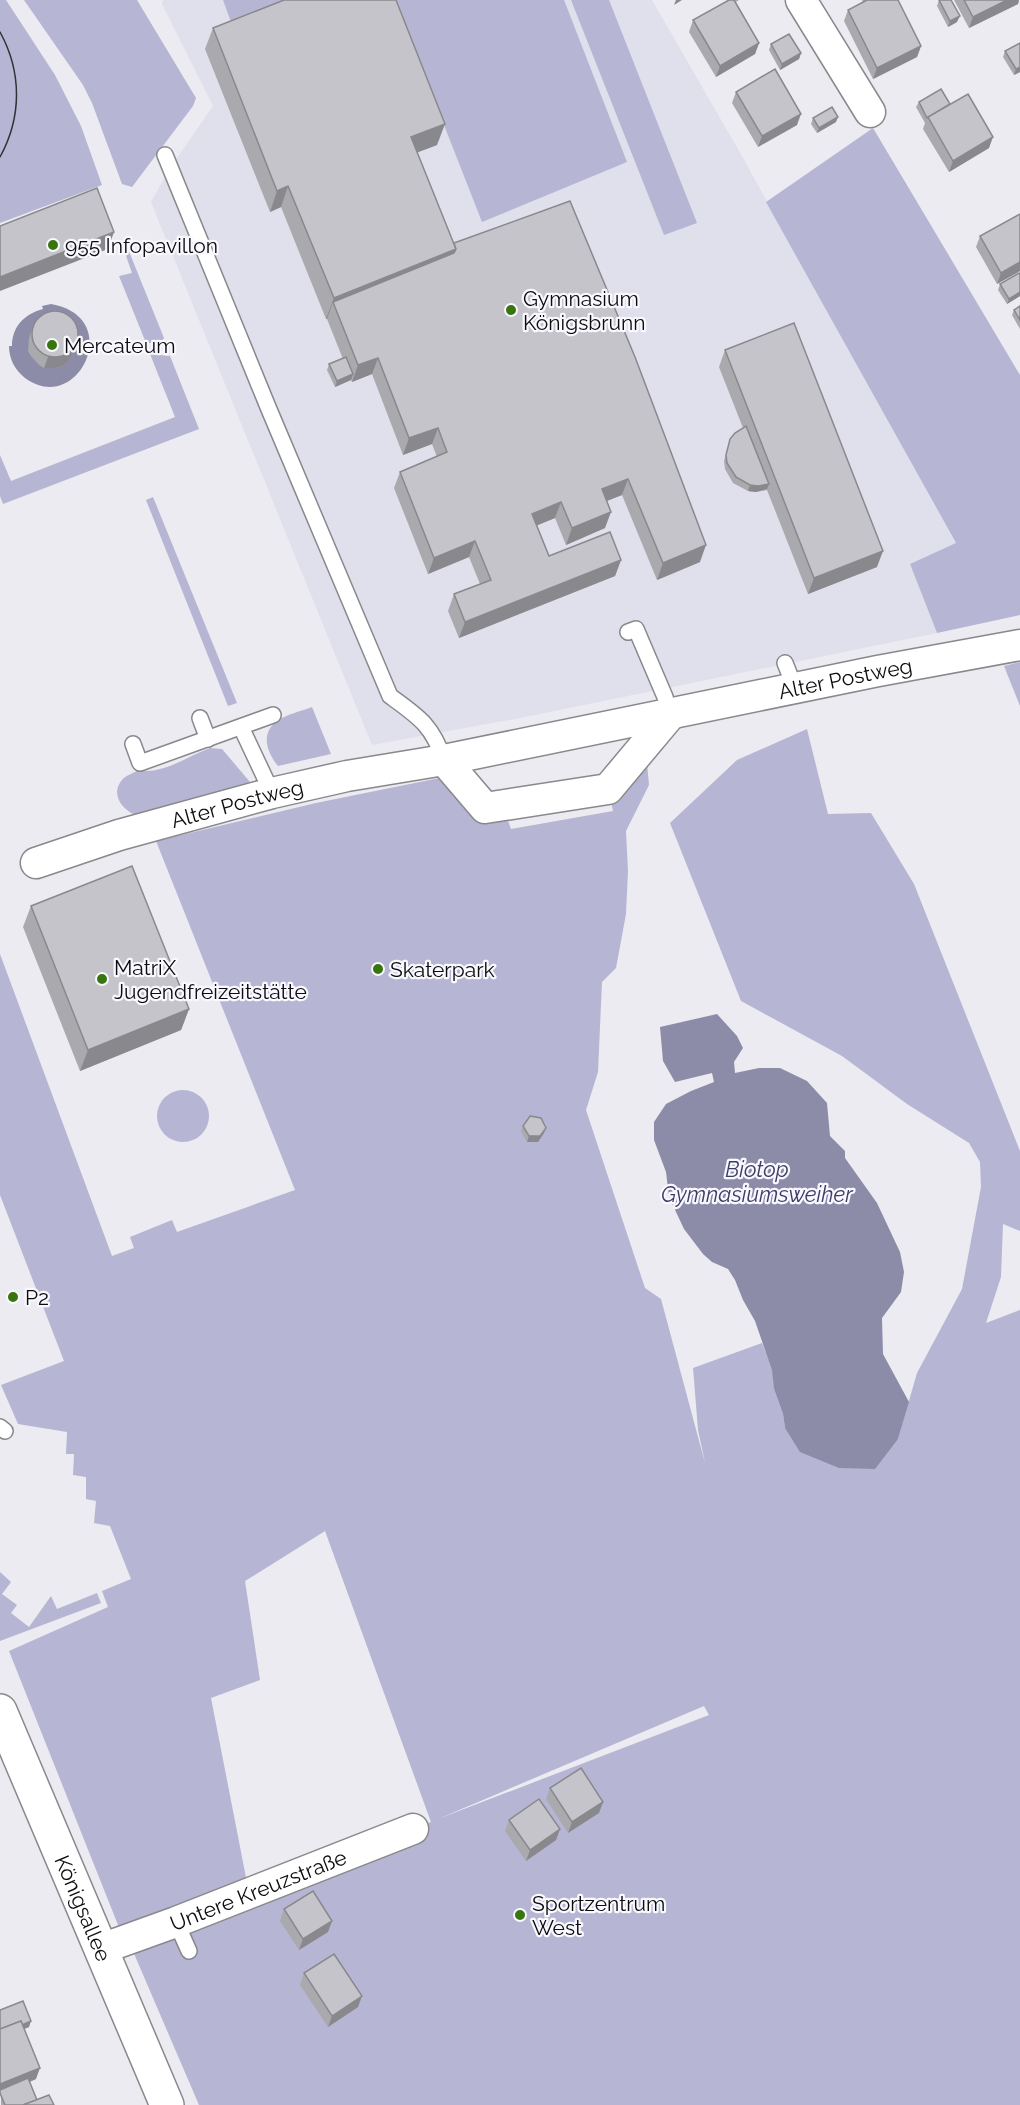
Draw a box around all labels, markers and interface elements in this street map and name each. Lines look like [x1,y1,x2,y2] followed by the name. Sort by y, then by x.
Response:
[65,233,218,258] place label: 955 Infopavillon
[46,238,60,252] marker: 955 Infopavillon
[523,286,646,335] place label: Gymnasium Königsbrunn
[504,303,518,317] marker: Gymnasium Königsbrunn
[64,333,175,358] place label: Mercateum
[45,338,59,352] marker: Mercateum
[776,652,914,704] street label: Alter Postweg
[168,774,306,833] street label: Alter Postweg
[114,955,307,1004] place label: MatriX Jugendfreizeitstätte
[390,957,495,982] place label: Skaterpark
[371,962,385,976] marker: Skaterpark
[95,972,109,986] marker: MatriX Jugendfreizeitstätte
[661,1156,854,1207] water label: Biotop Gymnasiumsweiher
[25,1285,49,1310] place label: P2
[6,1290,20,1304] marker: P2
[166,1844,350,1936] street label: Untere Kreuzstraße
[50,1851,117,1965] street label: Königsallee
[532,1891,665,1940] place label: Sportzentrum West
[513,1908,527,1922] marker: Sportzentrum West

